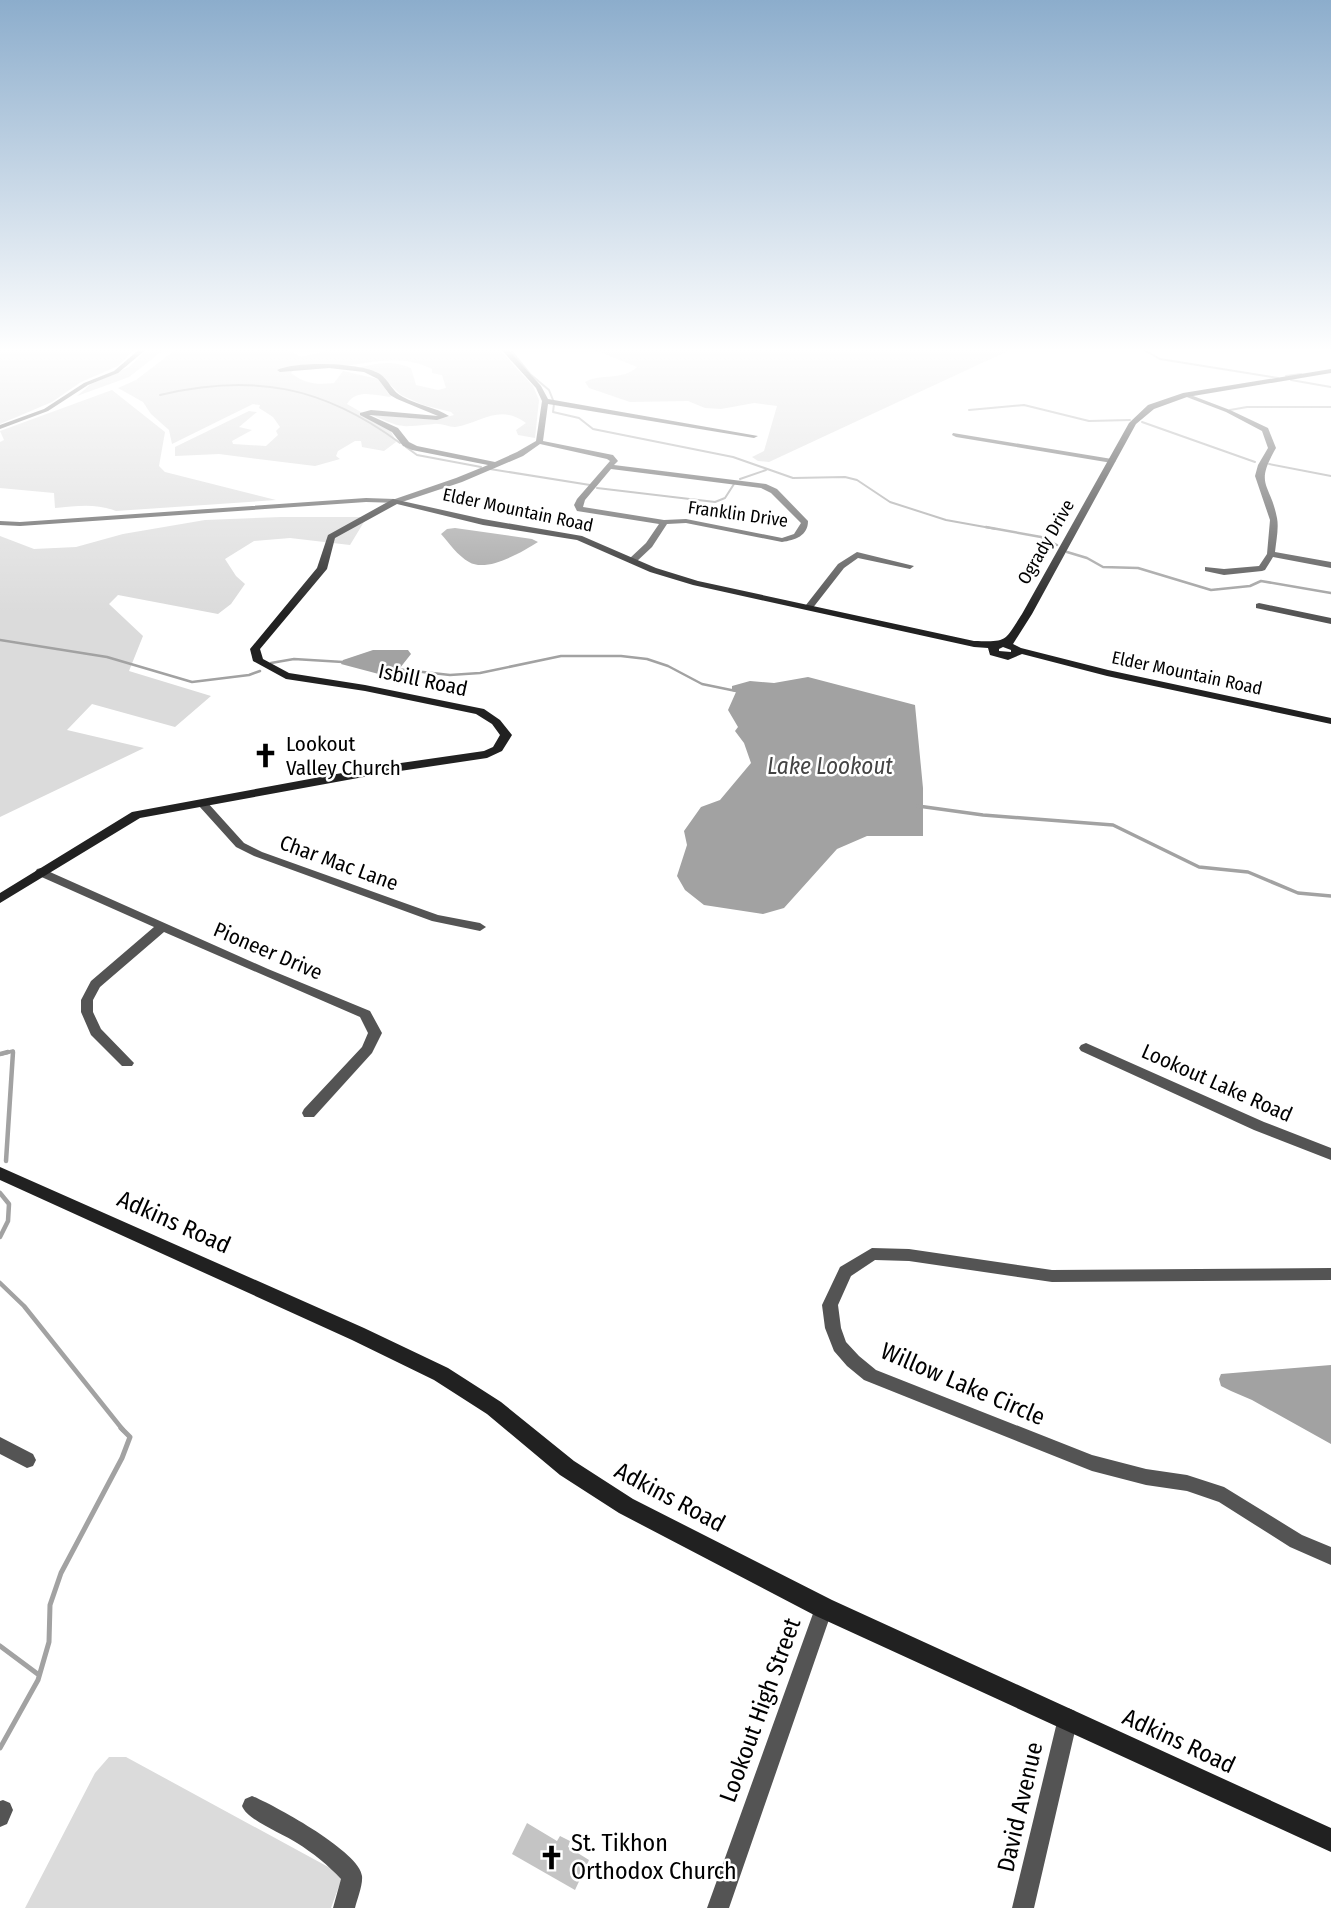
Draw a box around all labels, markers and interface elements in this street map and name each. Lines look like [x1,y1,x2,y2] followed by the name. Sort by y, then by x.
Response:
[441,483,595,537] street label: Elder Mountain Road
[687,496,790,532] street label: Franklin Drive
[1013,496,1079,588] street label: Ogrady Drive
[1110,646,1264,700] street label: Elder Mountain Road
[376,658,470,702] street label: Isbill Road
[286,731,401,781] place label: Lookout Valley Church
[252,742,280,770] church icon: Lookout Valley Church
[767,752,893,780] water label: Lake Lookout
[276,830,402,896] street label: Char Mac Lane
[210,916,326,986] street label: Pioneer Drive
[1138,1038,1296,1128] street label: Lookout Lake Road
[113,1185,235,1259] street label: Adkins Road
[877,1337,1049,1431] street label: Willow Lake Circle
[610,1456,730,1538] street label: Adkins Road
[714,1614,806,1806] street label: Lookout High Street
[1118,1703,1240,1779] street label: Adkins Road
[991,1739,1049,1875] street label: David Avenue
[571,1829,737,1885] place label: St. Tikhon Orthodox Church
[537,1843,565,1871] church icon: St. Tikhon Orthodox Church

